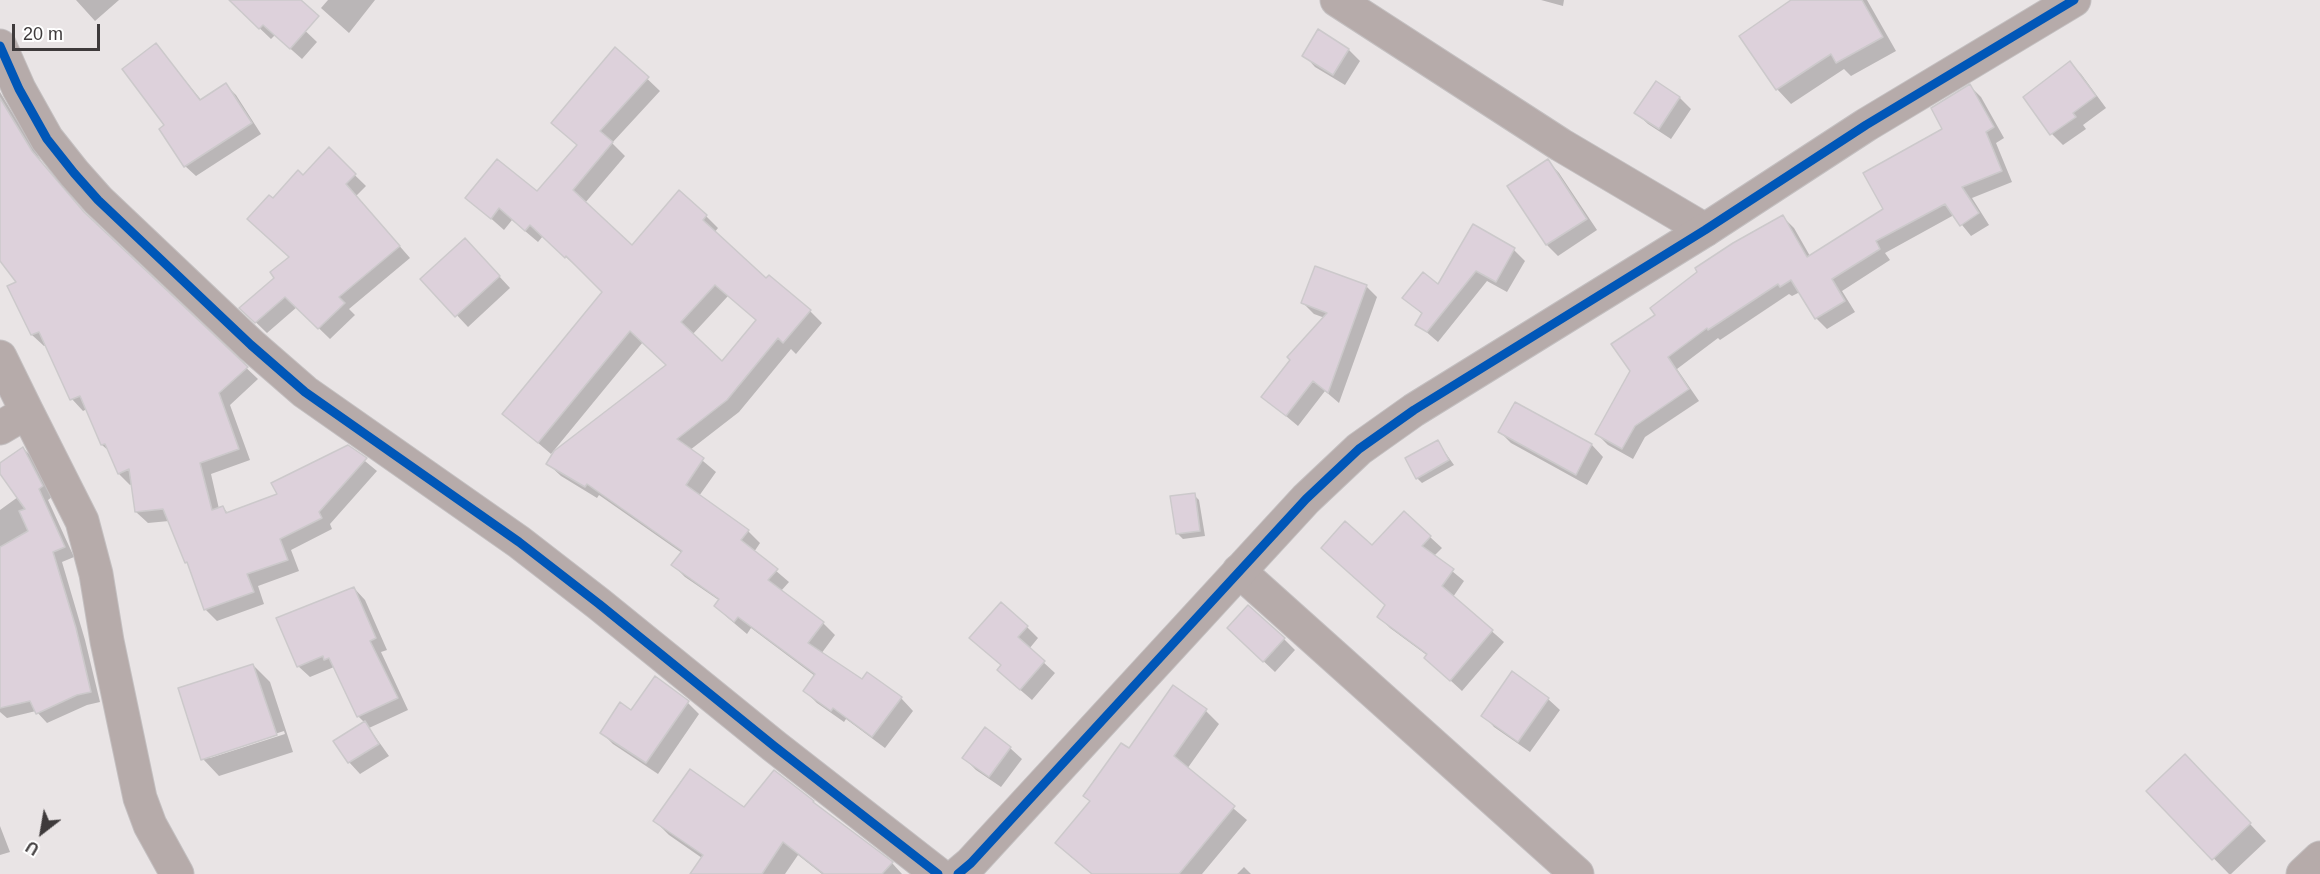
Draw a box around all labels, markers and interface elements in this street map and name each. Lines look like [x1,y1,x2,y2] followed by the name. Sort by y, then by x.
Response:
[15,12,104,50] scale bar
[23,24,63,44] text: 20 m
[12,802,72,862] north arrow
[23,838,42,858] text: U

